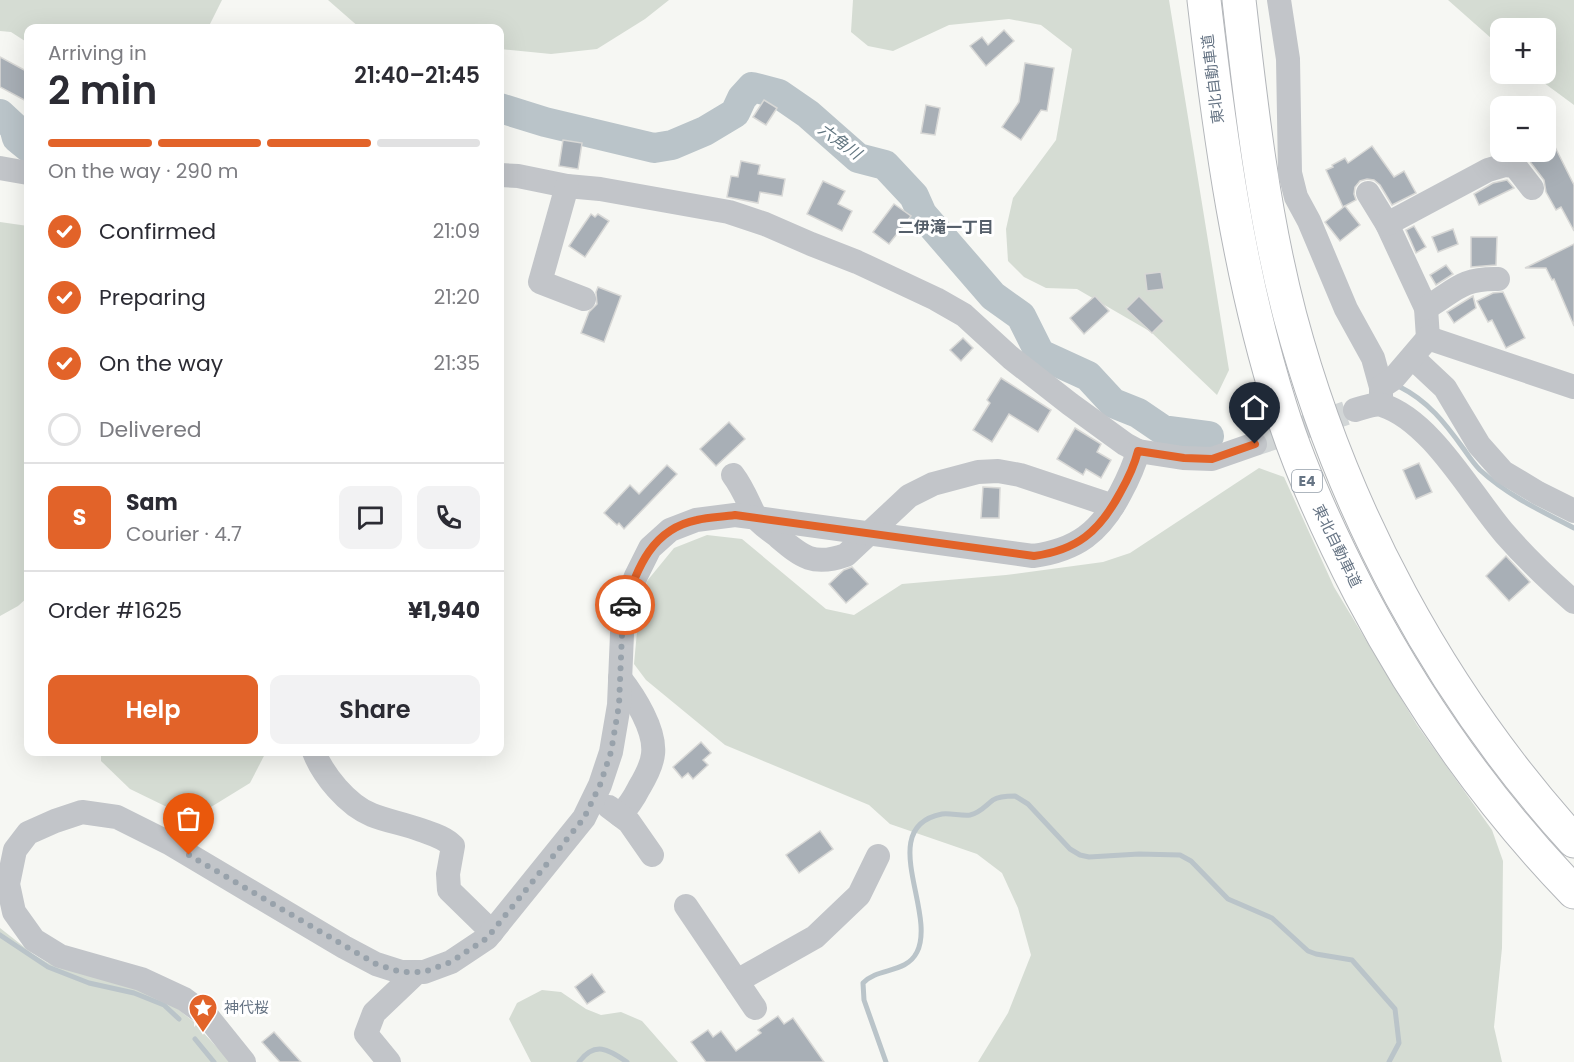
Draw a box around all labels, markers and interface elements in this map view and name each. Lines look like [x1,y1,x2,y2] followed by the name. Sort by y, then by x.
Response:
[1490,18,1556,162] map controls
[1490,18,1556,84] button: +
[1197,33,1228,125] street label: 東北自動車道
[48,39,147,67] text: Arriving in
[354,60,480,91] text: 21:40–21:45
[48,63,157,118] text: 2 min
[1490,96,1556,162] button: −
[814,118,867,166] water label: 六角川
[48,157,238,185] text: On the way · 290 m
[48,215,81,248] icon: check
[99,216,216,247] text: Confirmed
[898,216,994,239] district label: 二伊滝一丁目
[433,217,480,245] text: 21:09
[48,281,81,314] icon: check
[99,282,206,313] text: Preparing
[434,283,480,311] text: 21:20
[48,347,81,380] icon: check
[99,348,223,379] text: On the way
[434,349,480,377] text: 21:35
[1229,382,1280,444] pin
[1238,391,1271,424] icon: home
[99,414,202,445] text: Delivered
[1292,470,1322,492] road number: E4
[339,486,402,549] button: chat
[417,486,480,549] button: phone
[126,487,178,518] text: Sam
[1308,501,1367,591] street label: 東北自動車道
[73,502,86,533] text: S
[126,520,242,548] text: Courier · 4.7
[595,575,655,635] courier
[609,589,642,622] icon: car
[48,595,182,626] text: Order #1625
[408,595,480,626] text: ¥1,940
[48,675,258,744] button: Help
[270,675,480,744] button: Share
[163,793,214,855] pin
[172,802,205,835] icon: bag
[187,992,219,1034] place icon: 神代桜
[224,997,269,1018] place label: 神代桜

